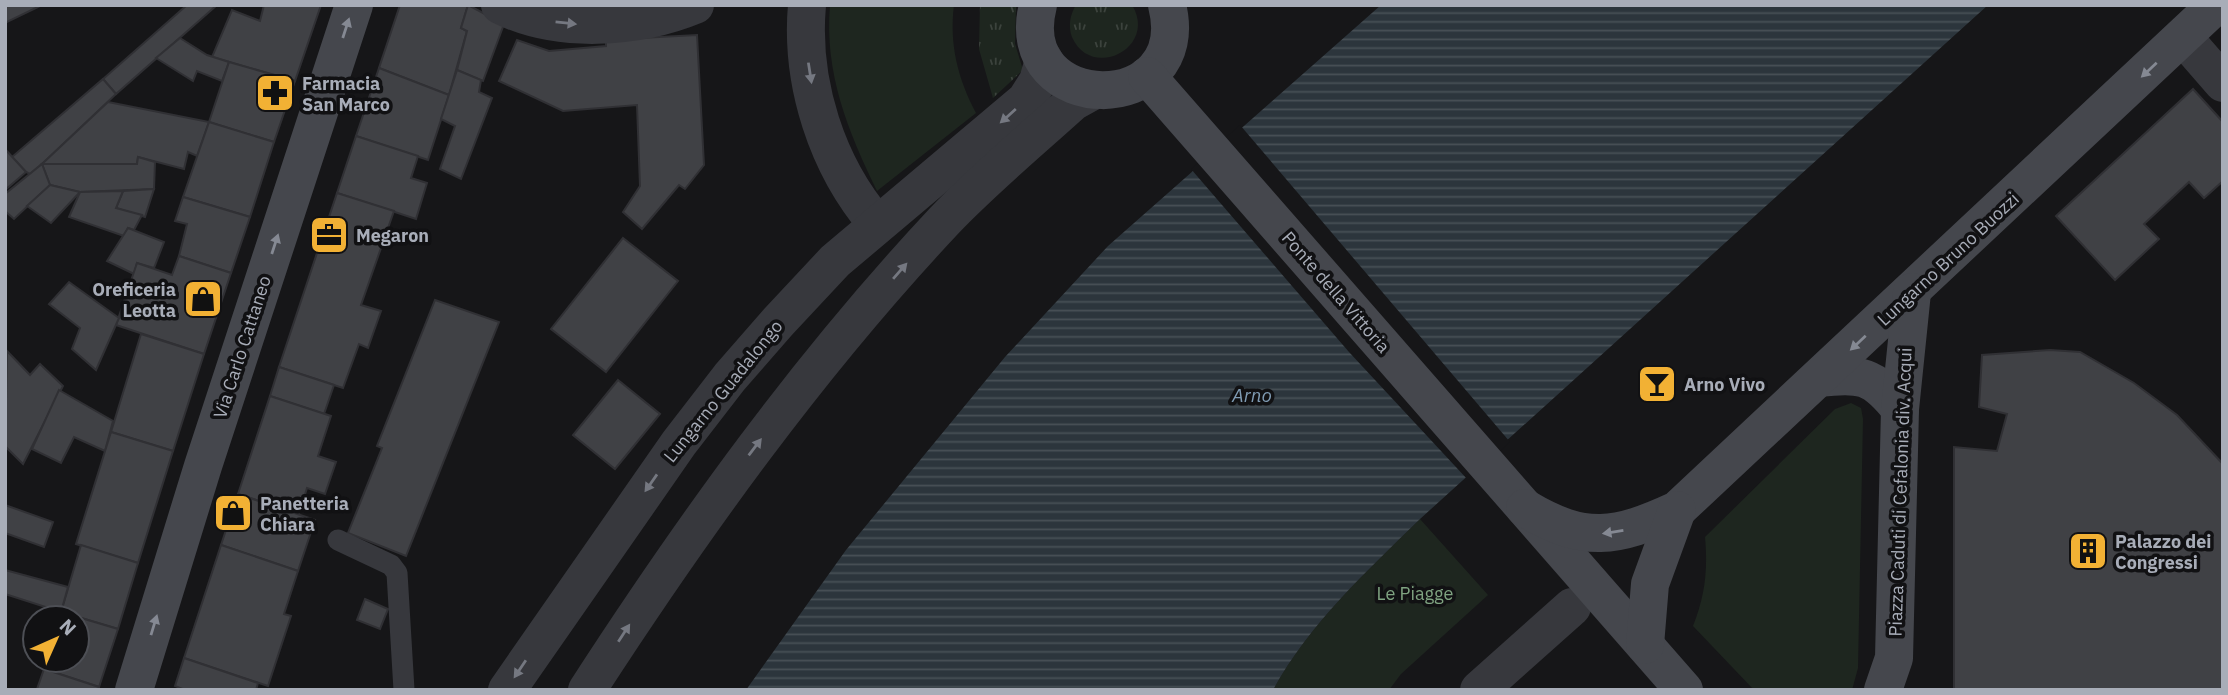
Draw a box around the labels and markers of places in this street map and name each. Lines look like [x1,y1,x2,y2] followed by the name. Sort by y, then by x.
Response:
[254,72,296,114] pharmacy icon: Farmacia San Marco
[302,72,390,116] place label: Farmacia San Marco
[308,214,350,256] office icon: Megaron
[356,224,429,247] place label: Megaron
[92,278,176,322] place label: Oreficeria Leotta
[182,278,224,320] shop icon: Oreficeria Leotta
[1636,363,1678,405] bar icon: Arno Vivo
[1684,373,1765,396] place label: Arno Vivo
[212,492,254,534] shop icon: Panetteria Chiara
[260,492,349,536] place label: Panetteria Chiara
[2067,530,2109,572] building icon: Palazzo dei Congressi
[2115,530,2212,574] place label: Palazzo dei Congressi

